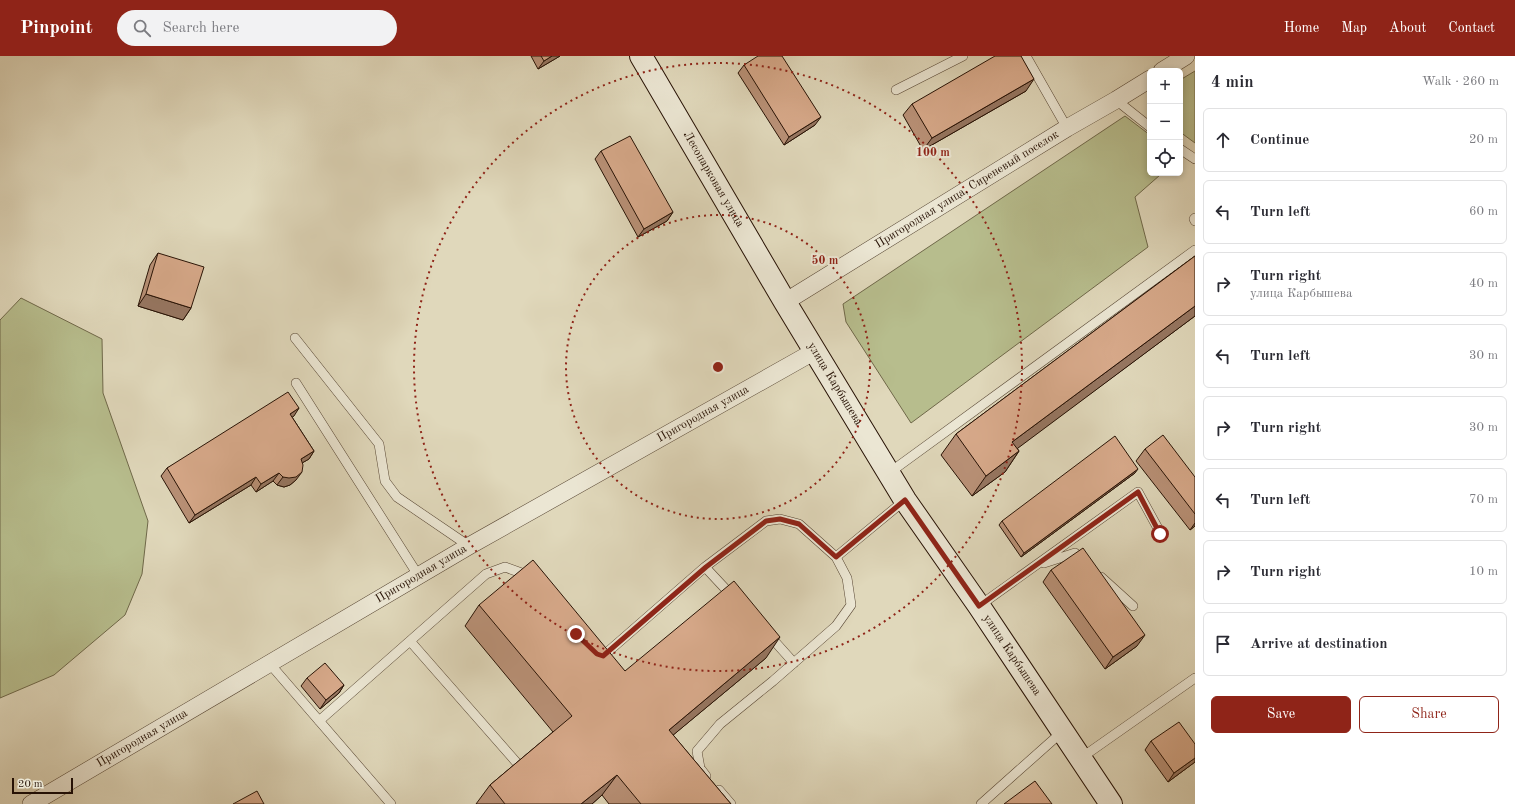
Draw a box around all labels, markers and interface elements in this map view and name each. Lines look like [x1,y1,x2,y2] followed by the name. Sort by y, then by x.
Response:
[117,10,397,46] search box
[131,17,153,39] icon: search
[20,19,93,38] text: Pinpoint
[163,21,239,36] text: Search here
[1284,21,1319,35] text: Home
[1341,21,1367,35] text: Map
[1389,21,1426,35] text: About
[1448,21,1495,35] text: Contact
[1147,68,1183,176] map controls
[1147,68,1183,104] button: +
[1211,74,1254,91] text: 4 min
[1422,75,1499,88] text: Walk · 260 m
[1147,104,1183,140] button: −
[681,129,746,229] street label: Лесопарковая улица
[873,129,1061,251] street label: Пригородная улица, Сиреневый поселок
[1212,129,1234,151] icon: ahead
[1250,133,1309,148] text: Continue
[1469,133,1498,146] text: 20 m
[1147,140,1183,176] button: locate
[916,147,950,159] text: 100 m
[1212,201,1234,223] icon: left
[1250,205,1310,220] text: Turn left
[1469,205,1498,218] text: 60 m
[812,254,839,267] text: 50 m
[1250,269,1321,284] text: Turn right
[1212,273,1234,295] icon: right
[1469,277,1498,290] text: 40 m
[1250,287,1352,300] text: улица Карбышева
[805,340,864,428] street label: улица Карбышева
[1212,345,1234,367] icon: left
[1250,349,1310,364] text: Turn left
[1469,349,1498,362] text: 30 m
[711,360,725,374] centre of rings
[655,383,751,445] street label: Пригородная улица
[1212,417,1234,439] icon: right
[1250,421,1321,436] text: Turn right
[1469,421,1498,434] text: 30 m
[1212,489,1234,511] icon: left
[1250,493,1310,508] text: Turn left
[1469,493,1498,506] text: 70 m
[1151,525,1169,543] route start
[374,543,469,605] street label: Пригородная улица
[1212,561,1234,583] icon: right
[1250,565,1321,580] text: Turn right
[1469,565,1498,578] text: 10 m
[981,613,1043,698] street label: улица Карбышева
[567,625,585,643] route end
[1212,633,1234,655] icon: arrive
[1250,637,1388,652] text: Arrive at destination
[1211,696,1351,733] button: Save
[1359,696,1499,733] button: Share
[95,707,190,770] street label: Пригородная улица
[12,776,73,795] scale bar
[18,779,43,790] text: 20 m

